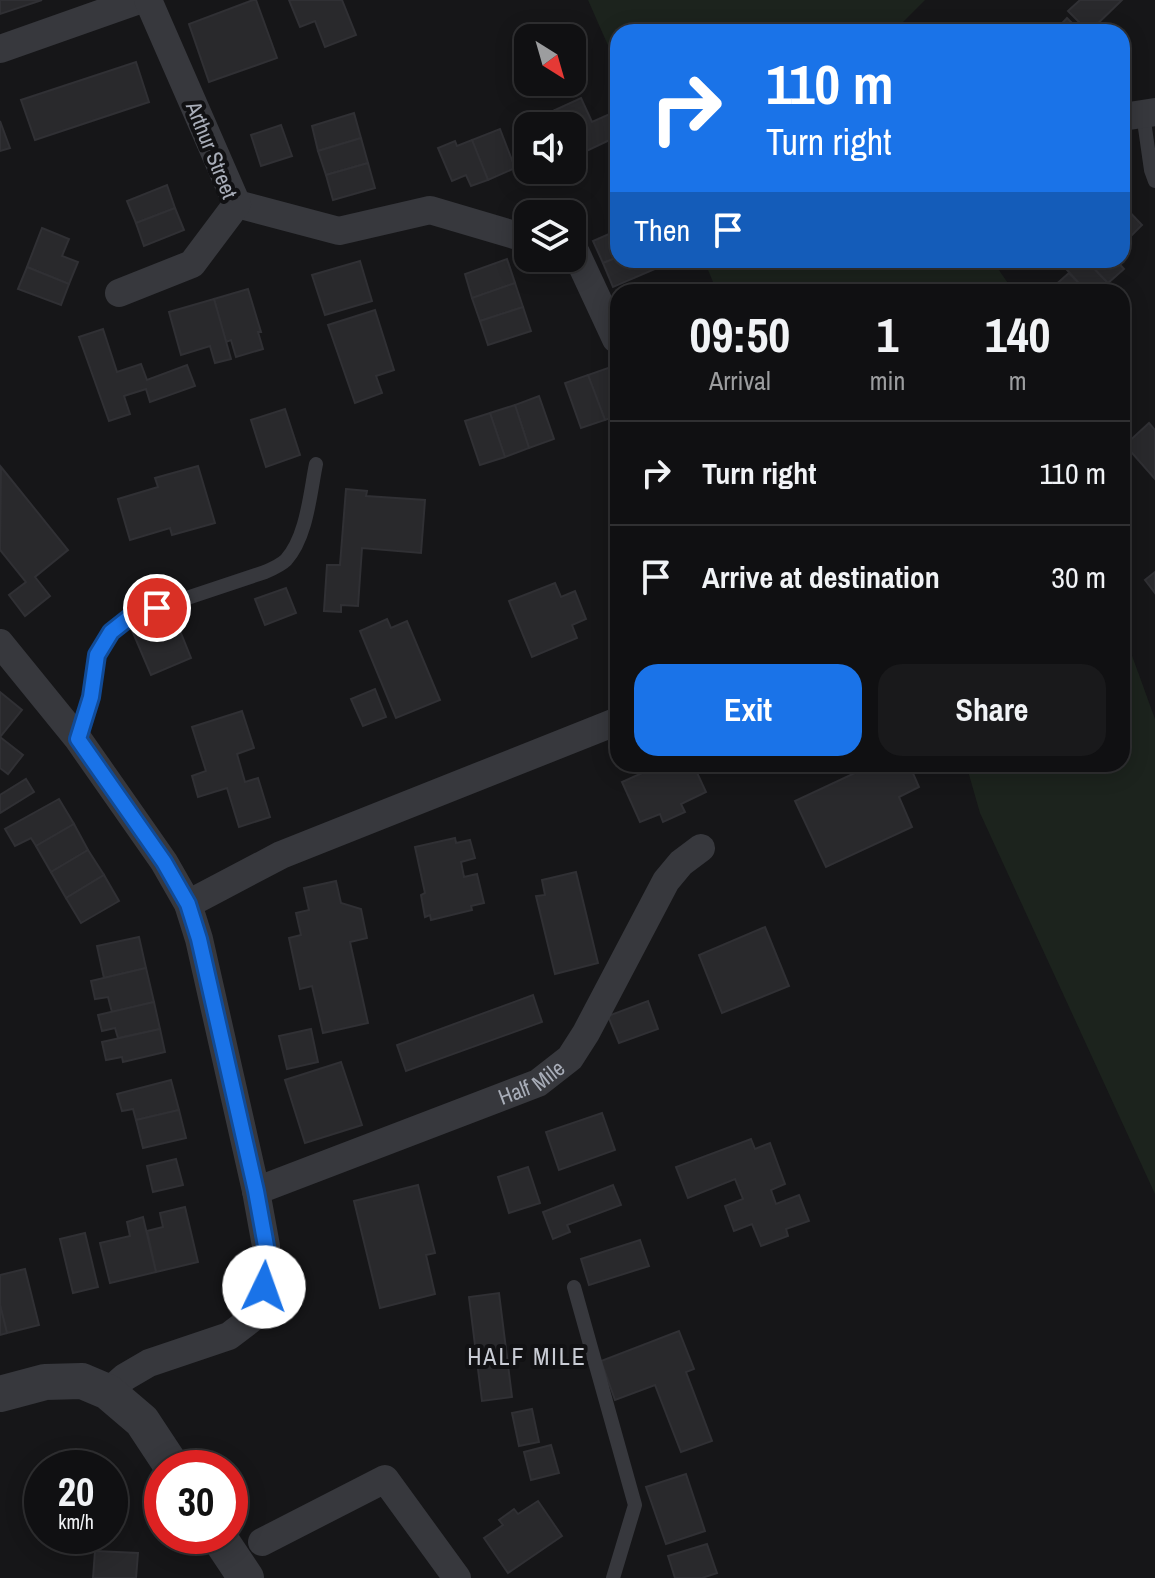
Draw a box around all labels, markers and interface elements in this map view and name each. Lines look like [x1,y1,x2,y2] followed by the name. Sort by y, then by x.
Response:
[514,24,586,96] north arrow
[514,24,586,272] map controls
[766,46,894,121] text: 110 m
[634,56,738,160] icon: right
[179,96,245,203] street label: Arthur Street
[514,112,586,184] button: sound
[766,118,891,166] text: Turn right
[514,200,586,272] button: layers
[706,208,750,252] icon: arrive
[634,210,690,250] text: Then
[690,302,790,367] text: 09:50
[877,302,898,367] text: 1
[985,302,1050,367] text: 140
[709,363,771,398] text: Arrival
[870,363,905,398] text: min
[1009,363,1027,398] text: m
[634,451,678,495] icon: right
[702,453,816,493] text: Turn right
[1039,453,1106,493] text: 110 m
[634,555,678,599] icon: arrive
[702,557,940,597] text: Arrive at destination
[1051,557,1106,597] text: 30 m
[123,574,191,642] pin
[135,586,179,630] icon: arrive
[634,664,862,756] button: Exit
[878,664,1106,756] button: Share
[494,1053,571,1112] street label: Half Mile
[222,1245,306,1329] position arrow
[467,1340,587,1372] district label: HALF MILE
[144,1450,248,1554] speed limit sign: 30
[58,1465,94,1518] text: 20
[58,1508,94,1535] text: km/h

